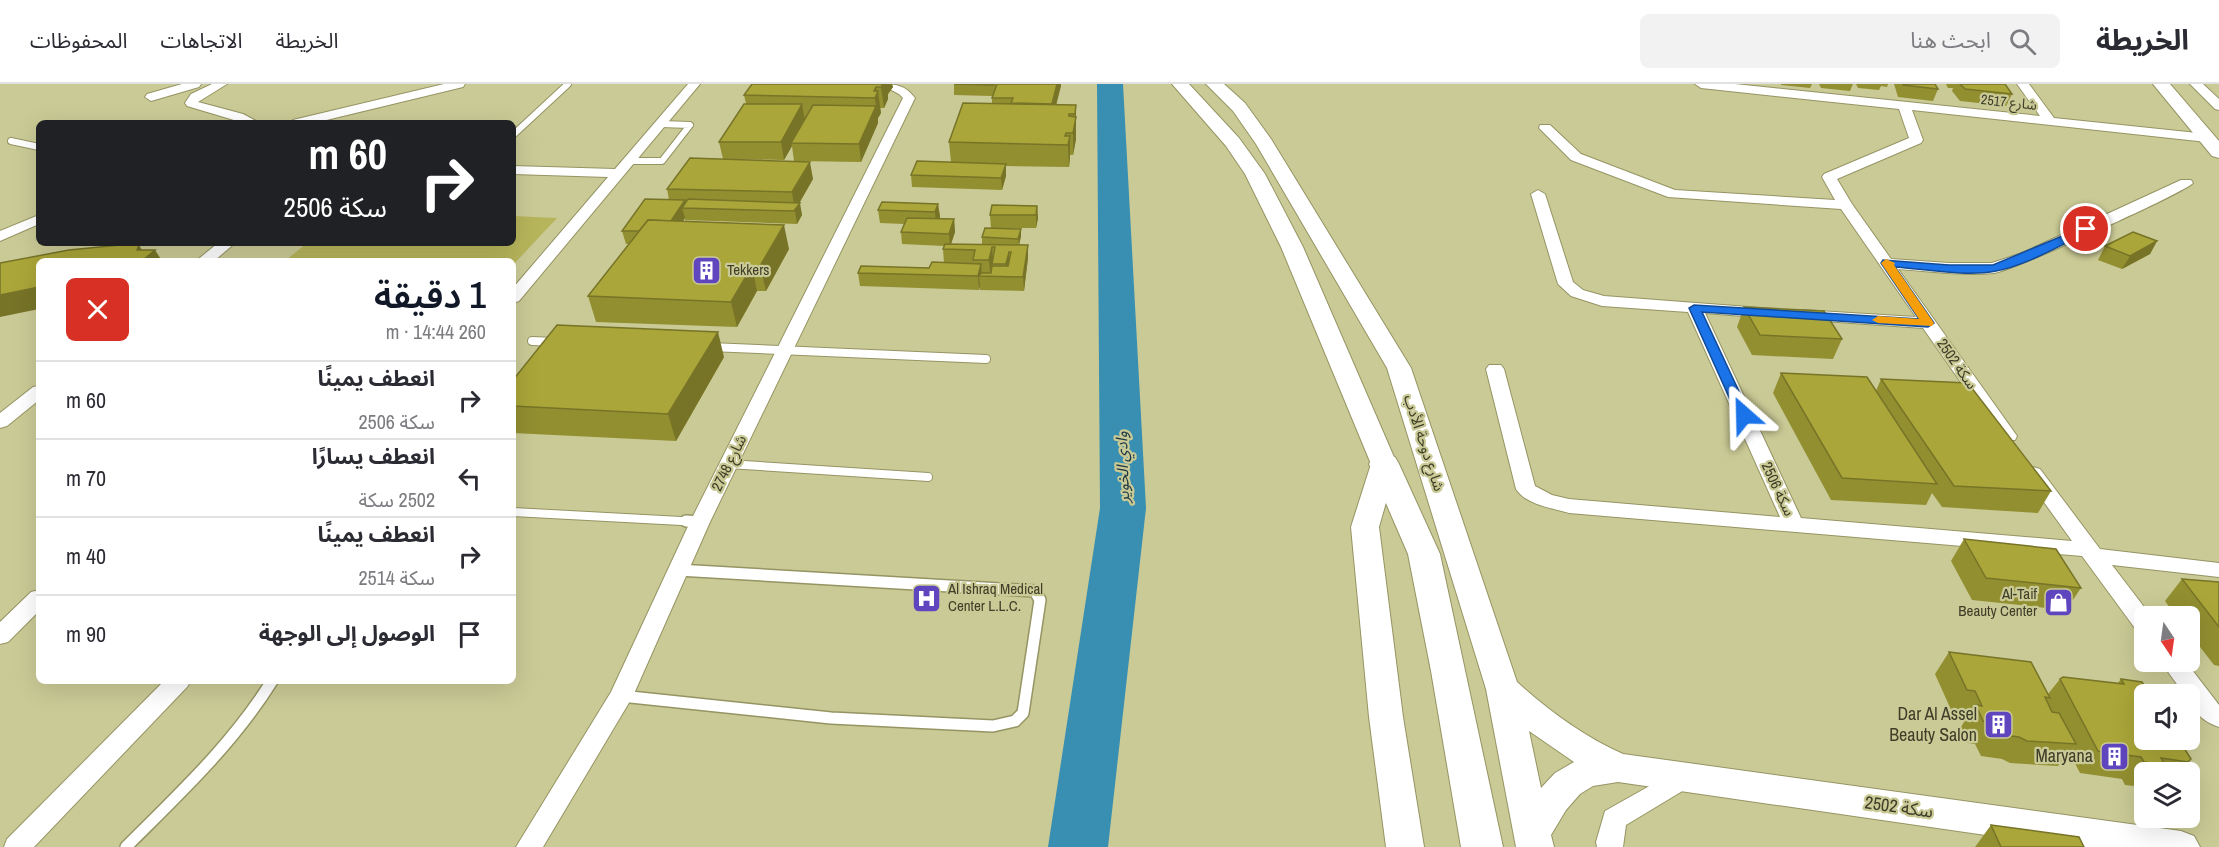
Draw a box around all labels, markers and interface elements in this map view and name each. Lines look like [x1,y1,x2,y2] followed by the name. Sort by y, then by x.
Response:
[1640,14,2060,68] search box
[2096,21,2189,59] text: الخريطة
[1910,25,1991,55] text: ابحث هنا
[2006,25,2039,58] icon: search
[30,26,127,55] text: المحفوظات
[160,26,242,55] text: الاتجاهات
[275,26,338,55] text: الخريطة
[1980,90,2038,116] street label: 2517 شارع
[308,126,387,182] text: 60 m
[408,144,486,222] icon: right
[284,189,387,225] text: سكة 2506
[2060,203,2111,254] pin
[2069,212,2102,245] icon: arrive
[690,254,722,286] building icon: Tekkers
[727,259,769,280] place label: Tekkers
[374,271,486,319] text: 1 دقيقة
[66,278,129,341] button: close
[386,318,486,345] text: 260 m · 14:44
[1932,334,1983,393] street label: 2502 سكة
[317,363,435,393] text: انعطف يمينًا
[1712,383,1776,447] position arrow
[453,384,486,417] icon: right
[66,385,106,415] text: 60 m
[1397,392,1450,495] street label: شارع دوحة الأدب
[358,408,435,435] text: سكة 2506
[706,431,753,495] street label: شارع 2748
[1110,431,1137,505] water label: وادي الخوير
[312,441,435,471] text: انعطف يسارًا
[1757,458,1800,519] street label: سكة 2506
[453,462,486,495] icon: left
[66,463,106,493] text: 70 m
[358,486,435,513] text: 2502 سكة
[317,519,435,549] text: انعطف يمينًا
[453,540,486,573] icon: right
[66,541,106,571] text: 40 m
[358,564,435,591] text: سكة 2514
[947,578,1043,616] place label: Al Ishraq Medical Center L.L.C.
[911,582,943,614] hospital icon: Al Ishraq Medical Center L.L.C.
[1958,583,2038,621] place label: Al-Taif Beauty Center
[2042,587,2074,619] shop icon: Al-Taif Beauty Center
[2134,606,2200,672] north arrow
[2134,606,2200,828] map controls
[259,618,435,648] text: الوصول إلى الوجهة
[453,618,486,651] icon: arrive
[66,619,106,649] text: 90 m
[2134,684,2200,750] button: sound
[1889,701,1977,747] place label: Dar Al Assel Beauty Salon
[1982,708,2014,740] building icon: Dar Al Assel Beauty Salon
[2098,740,2130,772] building icon: Maryana
[2036,743,2093,768] place label: Maryana
[2134,762,2200,828] button: layers
[1863,789,1935,824] street label: سكة 2502

